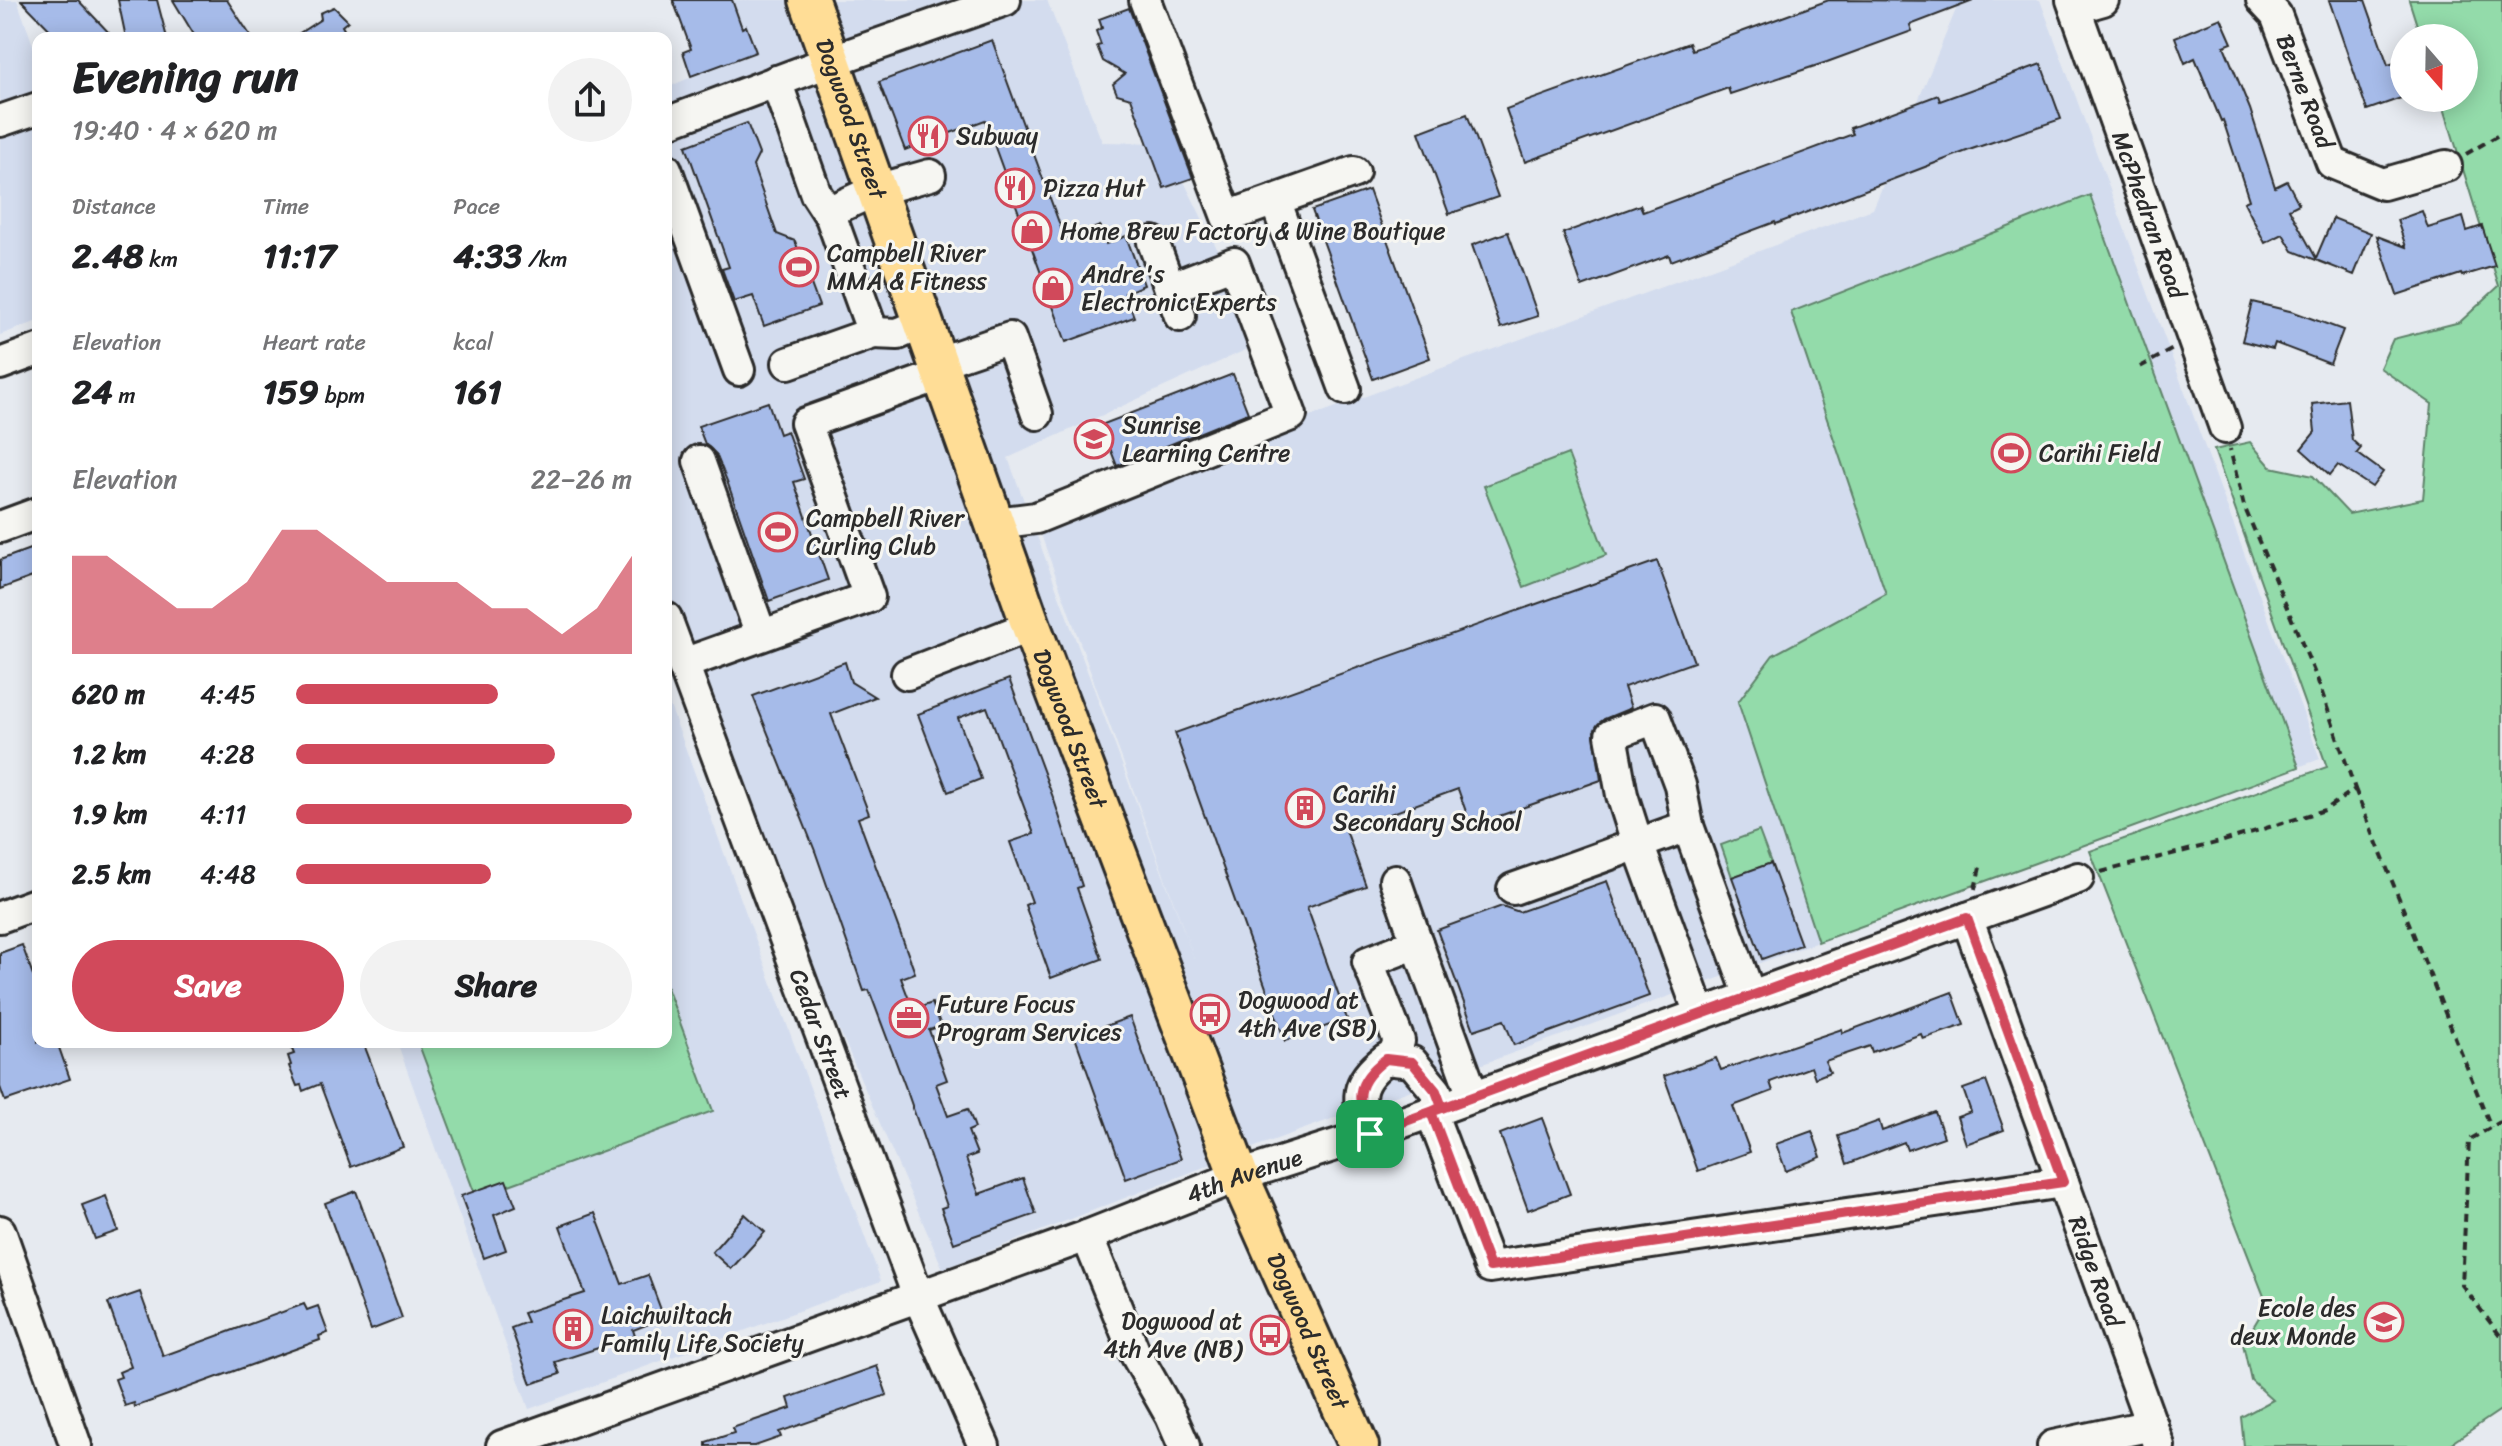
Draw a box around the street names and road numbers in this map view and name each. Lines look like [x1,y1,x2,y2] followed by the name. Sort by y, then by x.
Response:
[2264,28,2346,156] street label: Berne Road
[803,33,899,206] street label: Dogwood Street
[2099,125,2199,306] street label: McPhedran Road
[1020,643,1120,816] street label: Dogwood Street
[777,963,864,1106] street label: Cedar Street
[1180,1136,1308,1216] street label: 4th Avenue
[2056,1210,2135,1334] street label: Ridge Road
[1255,1246,1362,1418] street label: Dogwood Street

